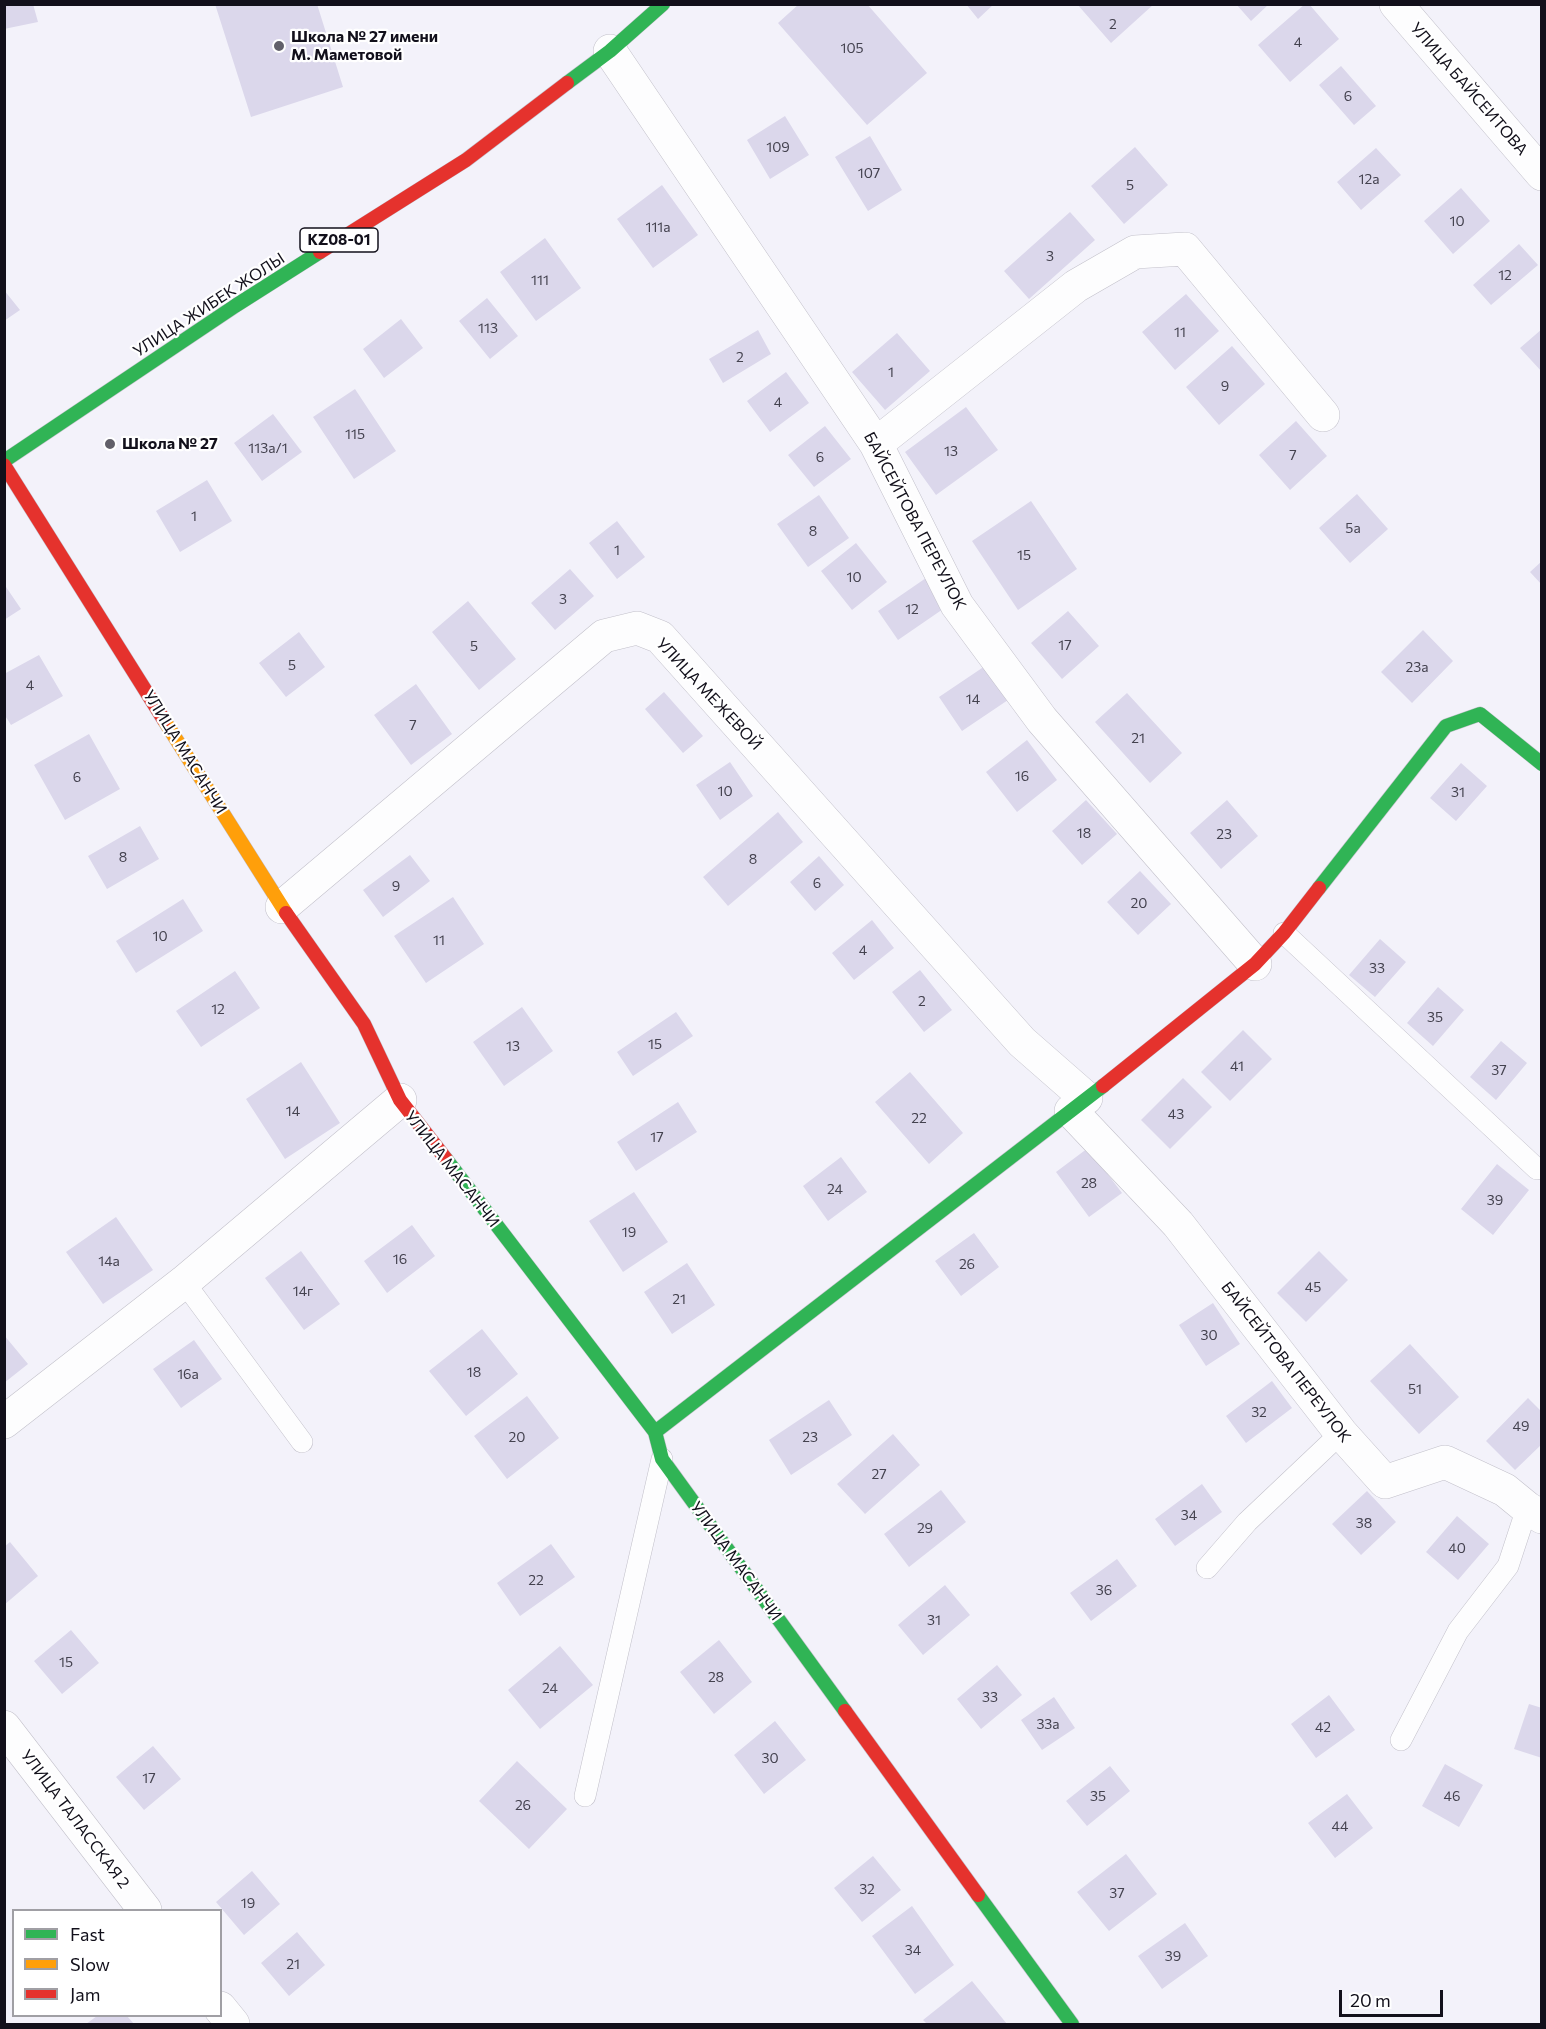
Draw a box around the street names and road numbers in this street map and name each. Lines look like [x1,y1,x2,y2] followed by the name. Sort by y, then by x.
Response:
[1406,19,1532,159] street label: УЛИЦА БАЙСЕИТОВА
[300,228,378,252] road number: KZ08-01
[130,249,288,361] street label: УЛИЦА ЖИБЕК ЖОЛЫ
[860,429,970,613] street label: БАЙСЕЙТОВА ПЕРЕУЛОК
[652,634,766,754] street label: УЛИЦА МЕЖЕВОЙ
[139,686,231,818] street label: УЛИЦА МАСАНЧИ
[401,1107,503,1231] street label: УЛИЦА МАСАНЧИ
[1217,1278,1355,1446] street label: БАЙСЕЙТОВА ПЕРЕУЛОК
[686,1498,786,1624] street label: УЛИЦА МАСАНЧИ
[17,1746,133,1892] street label: УЛИЦА ТАЛАССКАЯ 2

